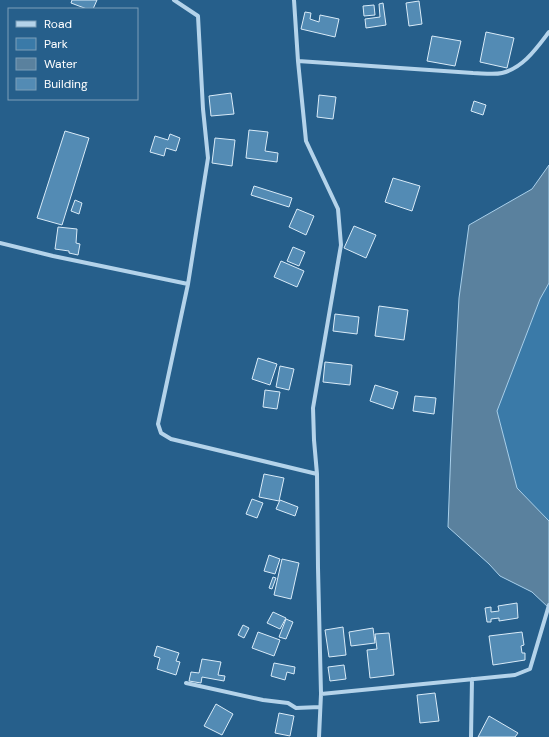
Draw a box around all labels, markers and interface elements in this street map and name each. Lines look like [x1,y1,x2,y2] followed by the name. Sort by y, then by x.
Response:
[8,8,138,100] legend
[44,16,72,32] text: Road
[44,36,68,52] text: Park
[44,56,78,72] text: Water
[44,76,88,92] text: Building

